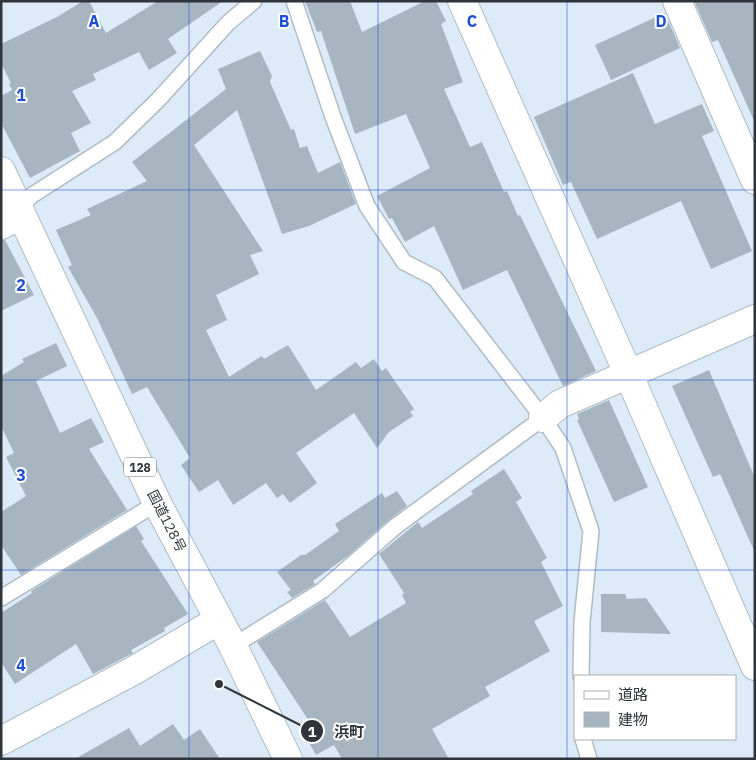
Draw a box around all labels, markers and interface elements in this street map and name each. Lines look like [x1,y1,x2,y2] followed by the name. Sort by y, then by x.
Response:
[89,11,100,31] text: A
[279,11,290,31] text: B
[467,11,477,31] text: C
[655,11,667,31] text: D
[16,85,26,105] text: 1
[16,275,26,295] text: 2
[124,458,156,477] road number: 128
[16,465,26,485] text: 3
[144,487,190,555] street label: 国道128号
[16,655,26,675] text: 4
[574,675,736,740] legend
[618,685,648,704] text: 道路
[618,710,648,729] text: 建物
[299,716,374,746] callout: 浜町
[307,722,317,741] text: 1
[334,722,364,741] text: 浜町

